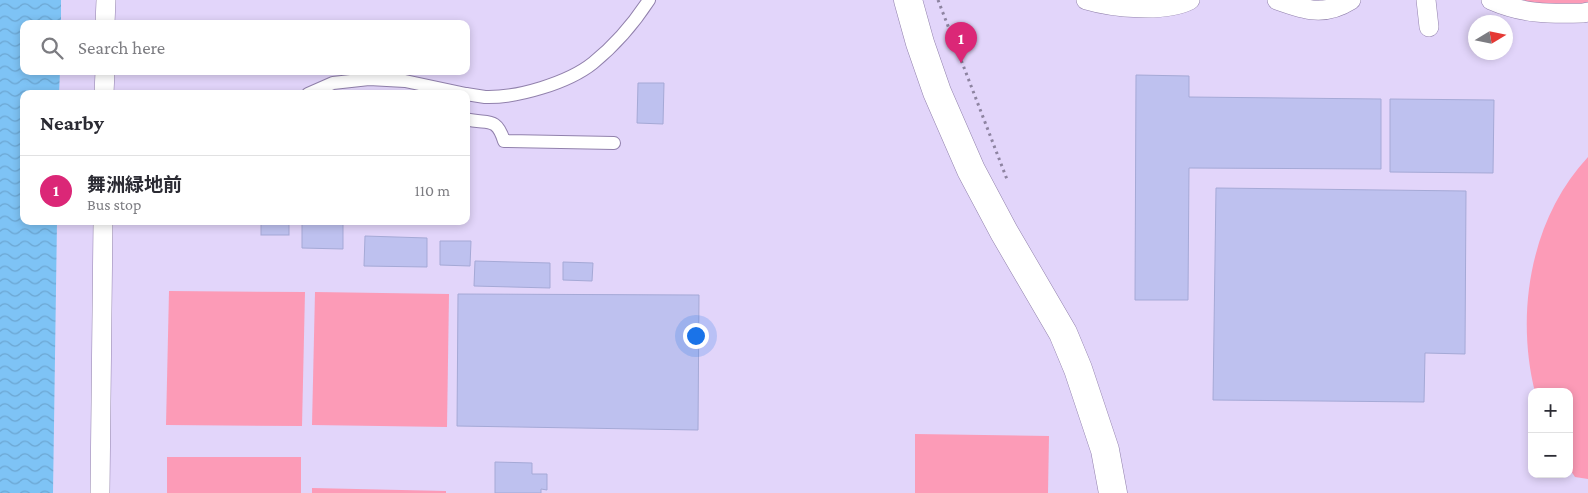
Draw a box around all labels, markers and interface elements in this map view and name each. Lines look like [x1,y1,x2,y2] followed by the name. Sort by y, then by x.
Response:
[1468,15,1513,60] north arrow
[20,20,470,75] search box
[945,22,977,63] pin: 1
[38,34,66,62] icon: search
[78,37,165,58] text: Search here
[40,111,104,135] text: Nearby
[87,174,182,195] text: 舞洲緑地前
[53,182,59,199] text: 1
[414,182,450,199] text: 110 m
[87,196,141,213] text: Bus stop
[683,323,709,349] your location
[1528,388,1573,478] map controls
[1528,388,1573,433] button: +
[1528,433,1573,478] button: −

